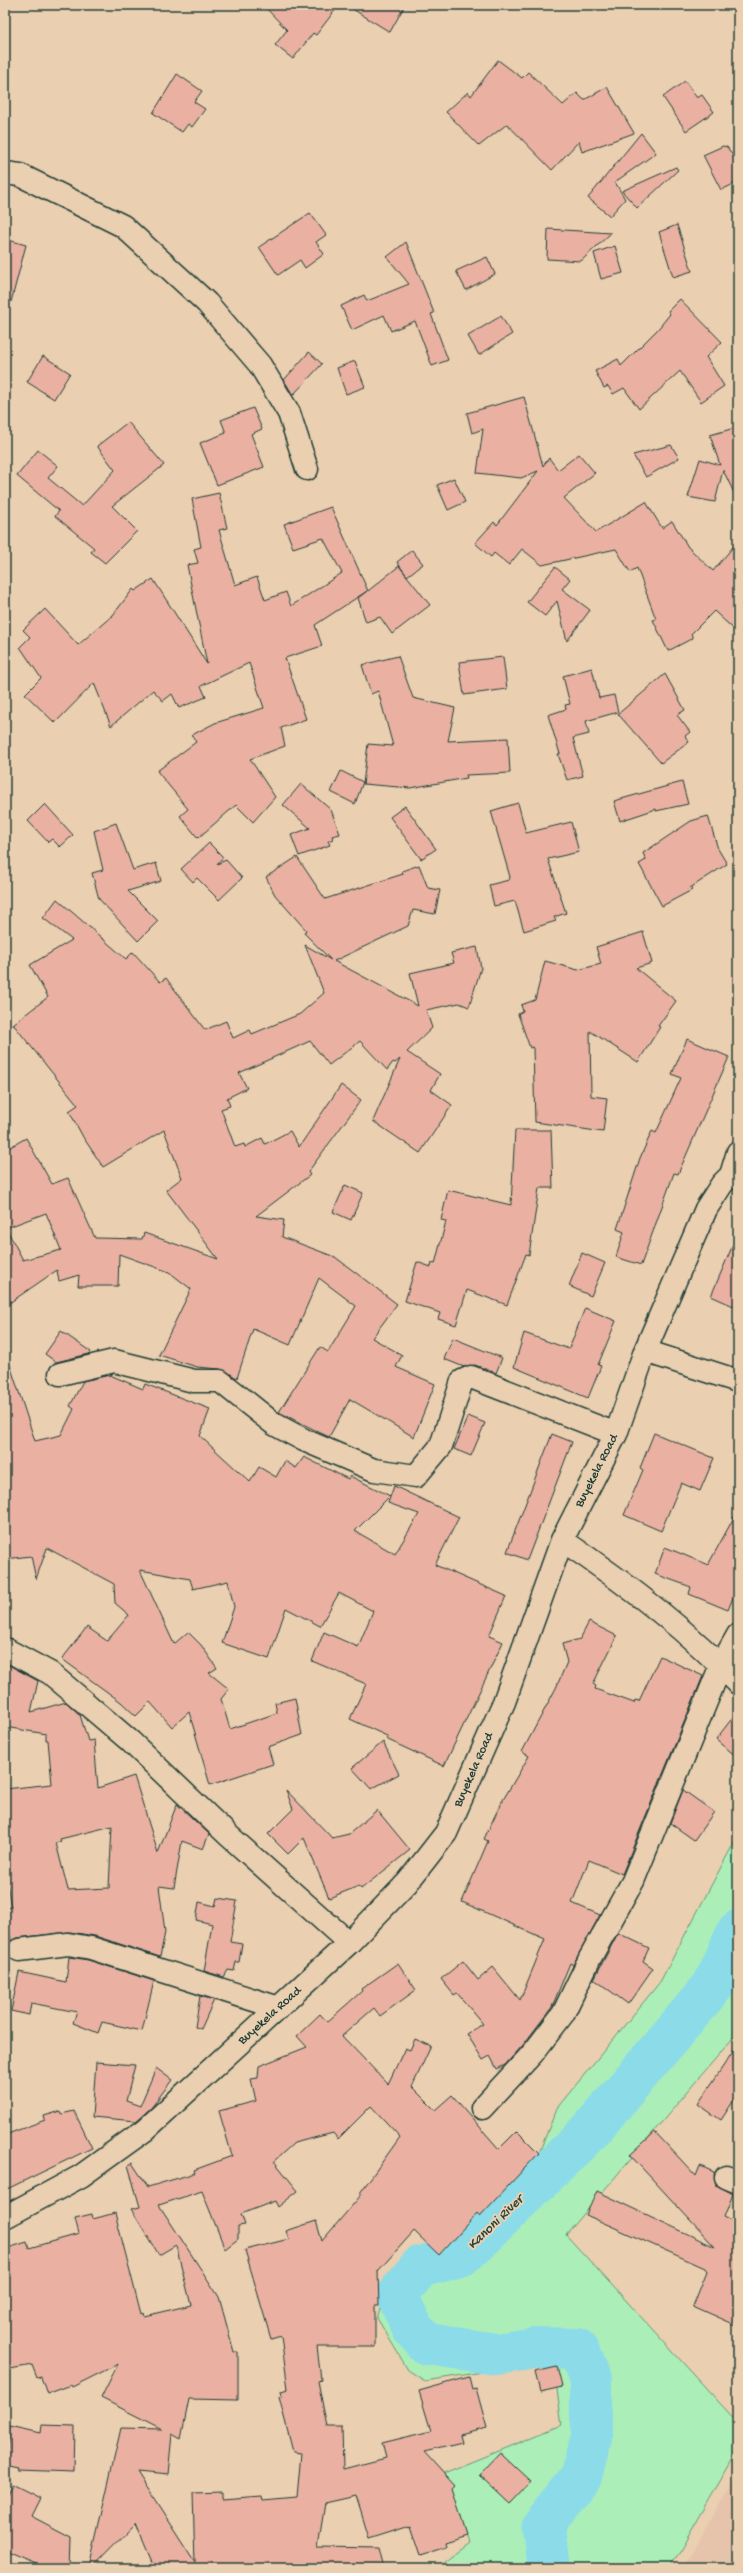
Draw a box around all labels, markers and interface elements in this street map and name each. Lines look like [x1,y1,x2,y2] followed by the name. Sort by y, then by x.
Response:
[572,1431,622,1511] street label: Buyekela Road
[450,1729,498,1810] street label: Buyekela Road
[235,1983,306,2049] street label: Buyekela Road
[465,2190,530,2254] water label: Kanoni River

